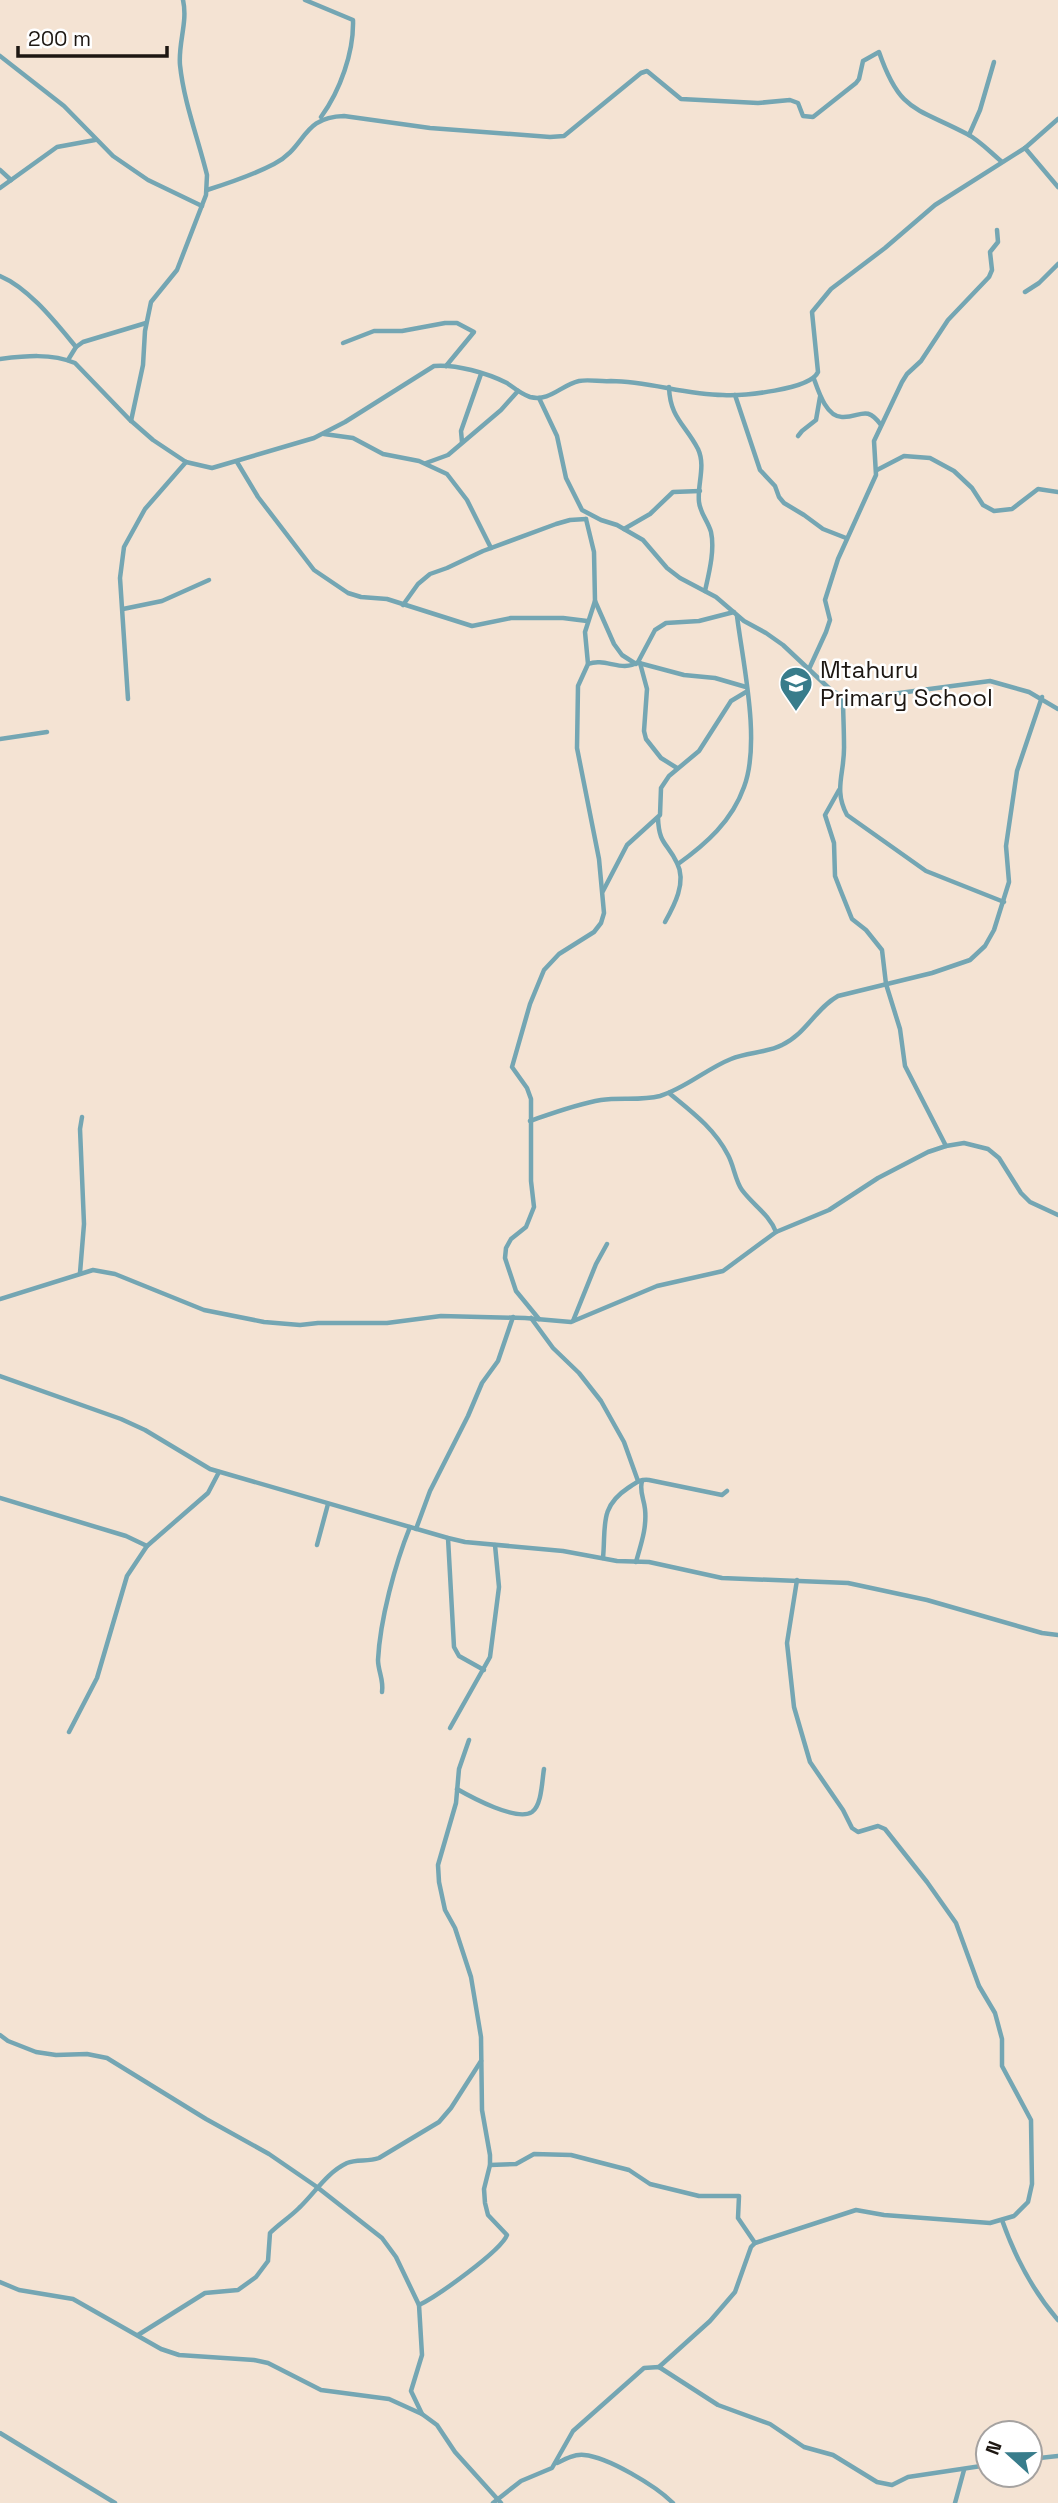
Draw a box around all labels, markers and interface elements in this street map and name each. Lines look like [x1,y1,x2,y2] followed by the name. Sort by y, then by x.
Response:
[18,14,166,58] scale bar
[28,25,91,52] text: 200 m
[820,654,993,713] place label: Mtahuru Primary School
[777,664,815,713] school or university icon: Mtahuru Primary School
[974,2419,1044,2489] north arrow
[980,2438,1008,2459] text: N

